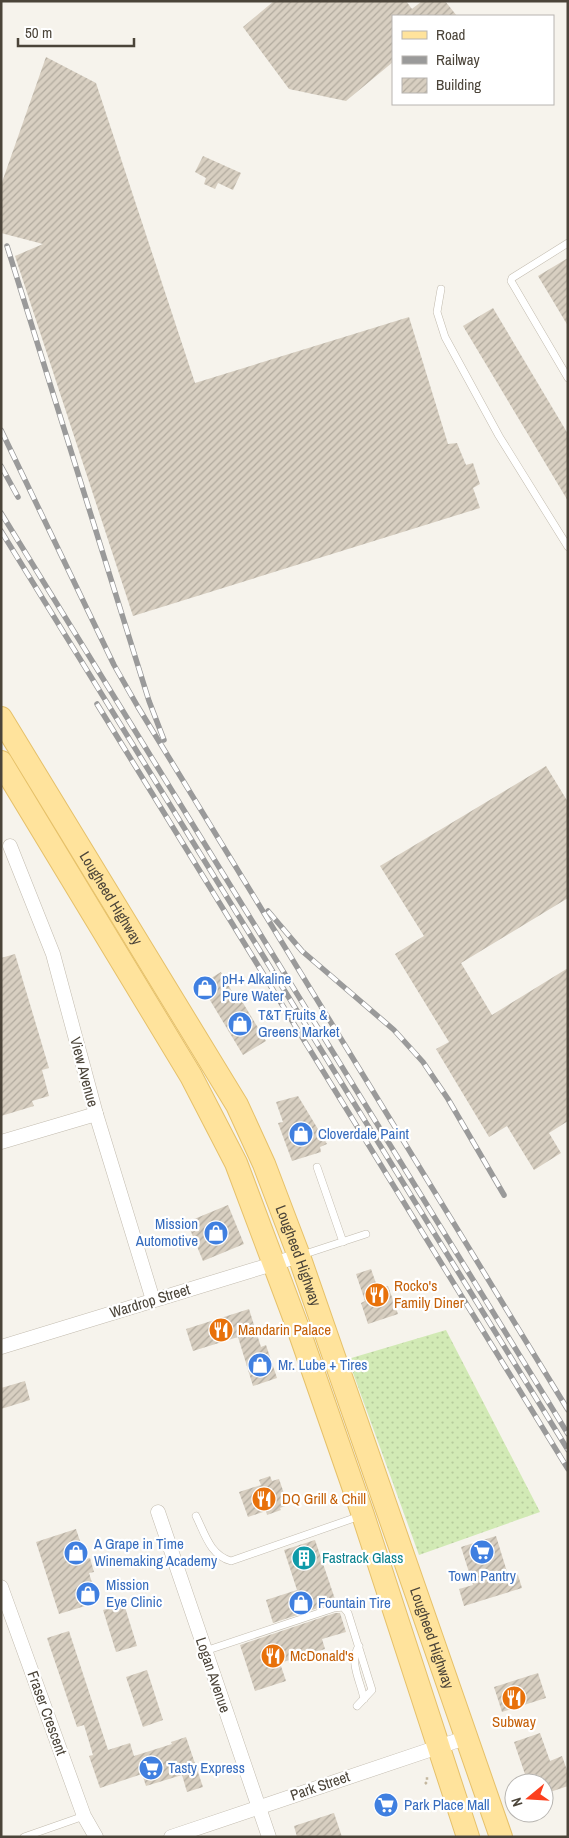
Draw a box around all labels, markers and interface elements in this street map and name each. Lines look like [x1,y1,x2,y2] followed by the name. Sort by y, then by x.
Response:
[18,15,134,47] scale bar
[392,15,554,105] legend
[25,22,52,43] text: 50 m
[436,24,465,45] text: Road
[436,49,481,70] text: Railway
[436,74,481,95] text: Building
[75,847,148,949] street label: Lougheed Highway
[222,968,292,1006] place label: pH+ Alkaline Pure Water
[192,975,218,1001] shop icon: pH+ Alkaline Pure Water
[258,1004,340,1042] place label: T&T Fruits & Greens Market
[227,1011,253,1037] shop icon: T&T Fruits & Greens Market
[65,1035,104,1109] street label: View Avenue
[288,1121,314,1147] shop icon: Cloverdale Paint
[318,1123,410,1144] place label: Cloverdale Paint
[271,1202,327,1310] street label: Lougheed Highway
[135,1213,198,1251] place label: Mission Automotive
[203,1220,229,1246] shop icon: Mission Automotive
[394,1275,464,1313] place label: Rocko's Family Diner
[107,1278,193,1323] street label: Wardrop Street
[364,1282,390,1308] restaurant icon: Rocko's Family Diner
[208,1317,234,1343] restaurant icon: Mandarin Palace
[238,1319,331,1340] place label: Mandarin Palace
[247,1352,273,1378] shop icon: Mr. Lube + Tires
[278,1354,367,1375] place label: Mr. Lube + Tires
[251,1486,277,1512] restaurant icon: DQ Grill & Chill
[282,1488,366,1509] place label: DQ Grill & Chill
[93,1533,218,1571] place label: A Grape in Time Winemaking Academy
[469,1539,495,1565] supermarket icon: Town Pantry
[63,1540,89,1566] shop icon: A Grape in Time Winemaking Academy
[291,1545,317,1571] building icon: Fastrack Glass
[322,1547,403,1568] place label: Fastrack Glass
[448,1565,517,1586] place label: Town Pantry
[106,1574,162,1612] place label: Mission Eye Clinic
[75,1581,101,1607] shop icon: Mission Eye Clinic
[405,1584,460,1692] street label: Lougheed Highway
[288,1590,314,1616] shop icon: Fountain Tire
[318,1592,391,1613] place label: Fountain Tire
[191,1634,236,1715] street label: Logan Avenue
[260,1643,286,1669] restaurant icon: McDonald's
[290,1645,354,1666] place label: McDonald's
[23,1668,73,1758] street label: Fraser Crescent
[501,1685,527,1711] restaurant icon: Subway
[492,1711,537,1732] place label: Subway
[138,1755,164,1781] supermarket icon: Tasty Express
[168,1757,245,1778] place label: Tasty Express
[287,1765,353,1805] street label: Park Street
[504,1773,554,1823] north arrow
[373,1792,399,1818] supermarket icon: Park Place Mall
[404,1794,489,1815] place label: Park Place Mall
[507,1795,526,1809] text: N

